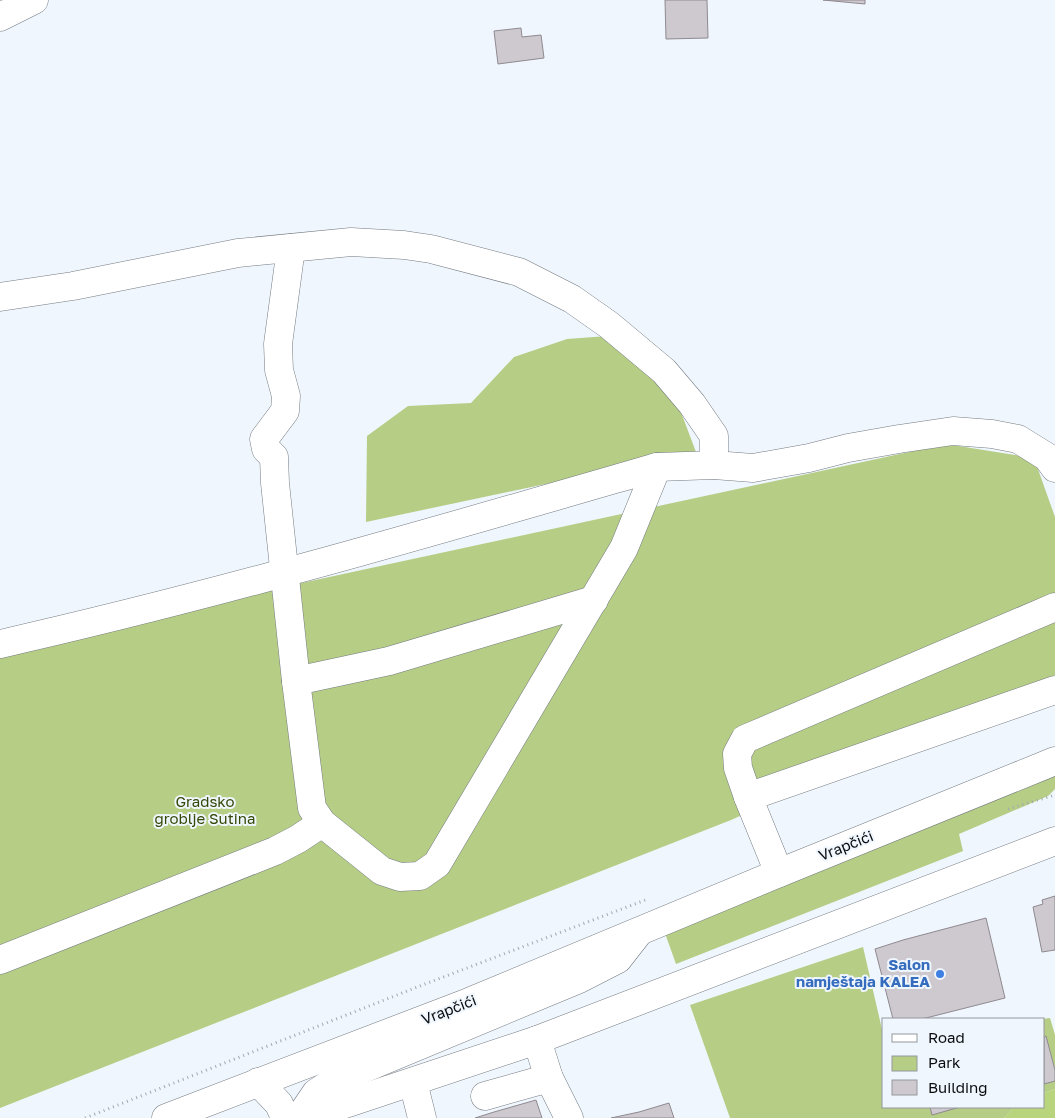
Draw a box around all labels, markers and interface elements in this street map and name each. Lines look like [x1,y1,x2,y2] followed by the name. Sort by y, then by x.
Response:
[155,792,255,827] park label: Gradsko groblje Sutina
[816,826,876,864] street label: Vrapčići
[796,955,930,990] place label: Salon namještaja KALEA
[934,968,946,980] marker: Salon namještaja KALEA
[419,990,479,1028] street label: Vrapčići
[882,1018,1045,1108] legend
[928,1028,965,1046] text: Road
[928,1053,961,1071] text: Park
[928,1078,988,1096] text: Building

